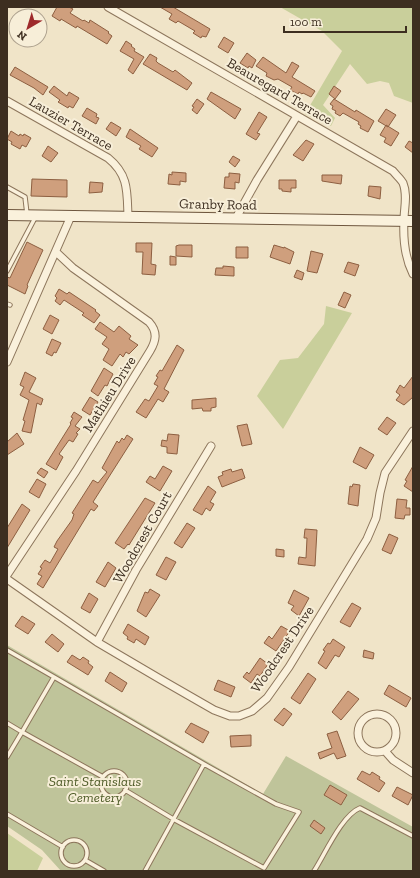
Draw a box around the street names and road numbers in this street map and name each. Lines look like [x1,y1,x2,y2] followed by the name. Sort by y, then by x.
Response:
[224,54,336,129] street label: Beauregard Terrace
[26,93,116,154] street label: Lauzier Terrace
[179,195,257,214] street label: Granby Road
[79,353,140,435] street label: Mathieu Drive
[109,488,176,586] street label: Woodcrest Court
[247,602,318,696] street label: Woodcrest Drive

